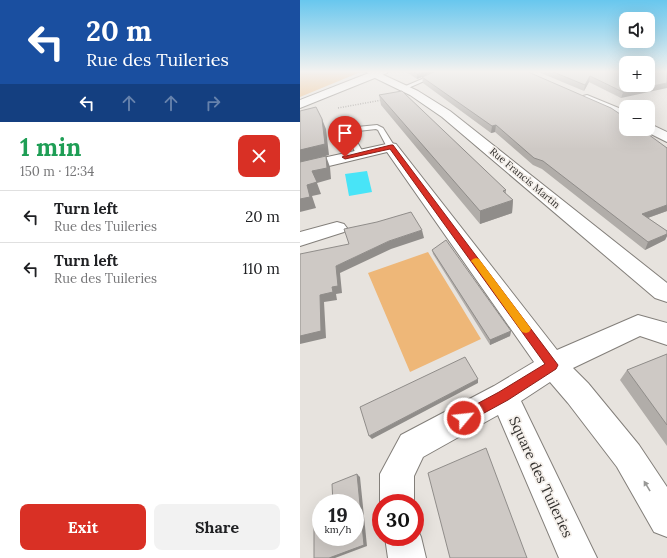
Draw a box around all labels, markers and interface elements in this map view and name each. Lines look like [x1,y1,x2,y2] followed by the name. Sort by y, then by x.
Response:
[619,12,655,136] map controls
[619,12,655,48] button: sound
[86,13,152,49] text: 20 m
[20,16,72,68] icon: left
[86,48,229,71] text: Rue des Tuileries
[619,56,655,92] button: +
[76,92,98,114] icon: left
[118,92,140,114] icon: ahead
[160,92,182,114] icon: ahead
[202,92,224,114] icon: right
[619,100,655,136] button: −
[328,116,362,157] pin
[334,122,356,144] icon: arrive
[20,132,81,163] text: 1 min
[238,135,280,177] button: close
[487,145,563,211] street label: Rue Francis Martin
[20,163,94,180] text: 150 m · 12:34
[54,199,118,218] text: Turn left
[20,206,42,228] icon: left
[245,207,280,226] text: 20 m
[54,218,157,235] text: Rue des Tuileries
[54,251,118,270] text: Turn left
[20,258,42,280] icon: left
[242,259,280,278] text: 110 m
[54,270,157,287] text: Rue des Tuileries
[443,397,485,439] position arrow
[505,414,577,540] street label: Square des Tuileries
[643,480,650,492] one-way arrow
[372,494,424,546] speed limit sign: 30
[328,502,348,527] text: 19
[20,504,146,550] button: Exit
[154,504,280,550] button: Share
[324,523,352,536] text: km/h

